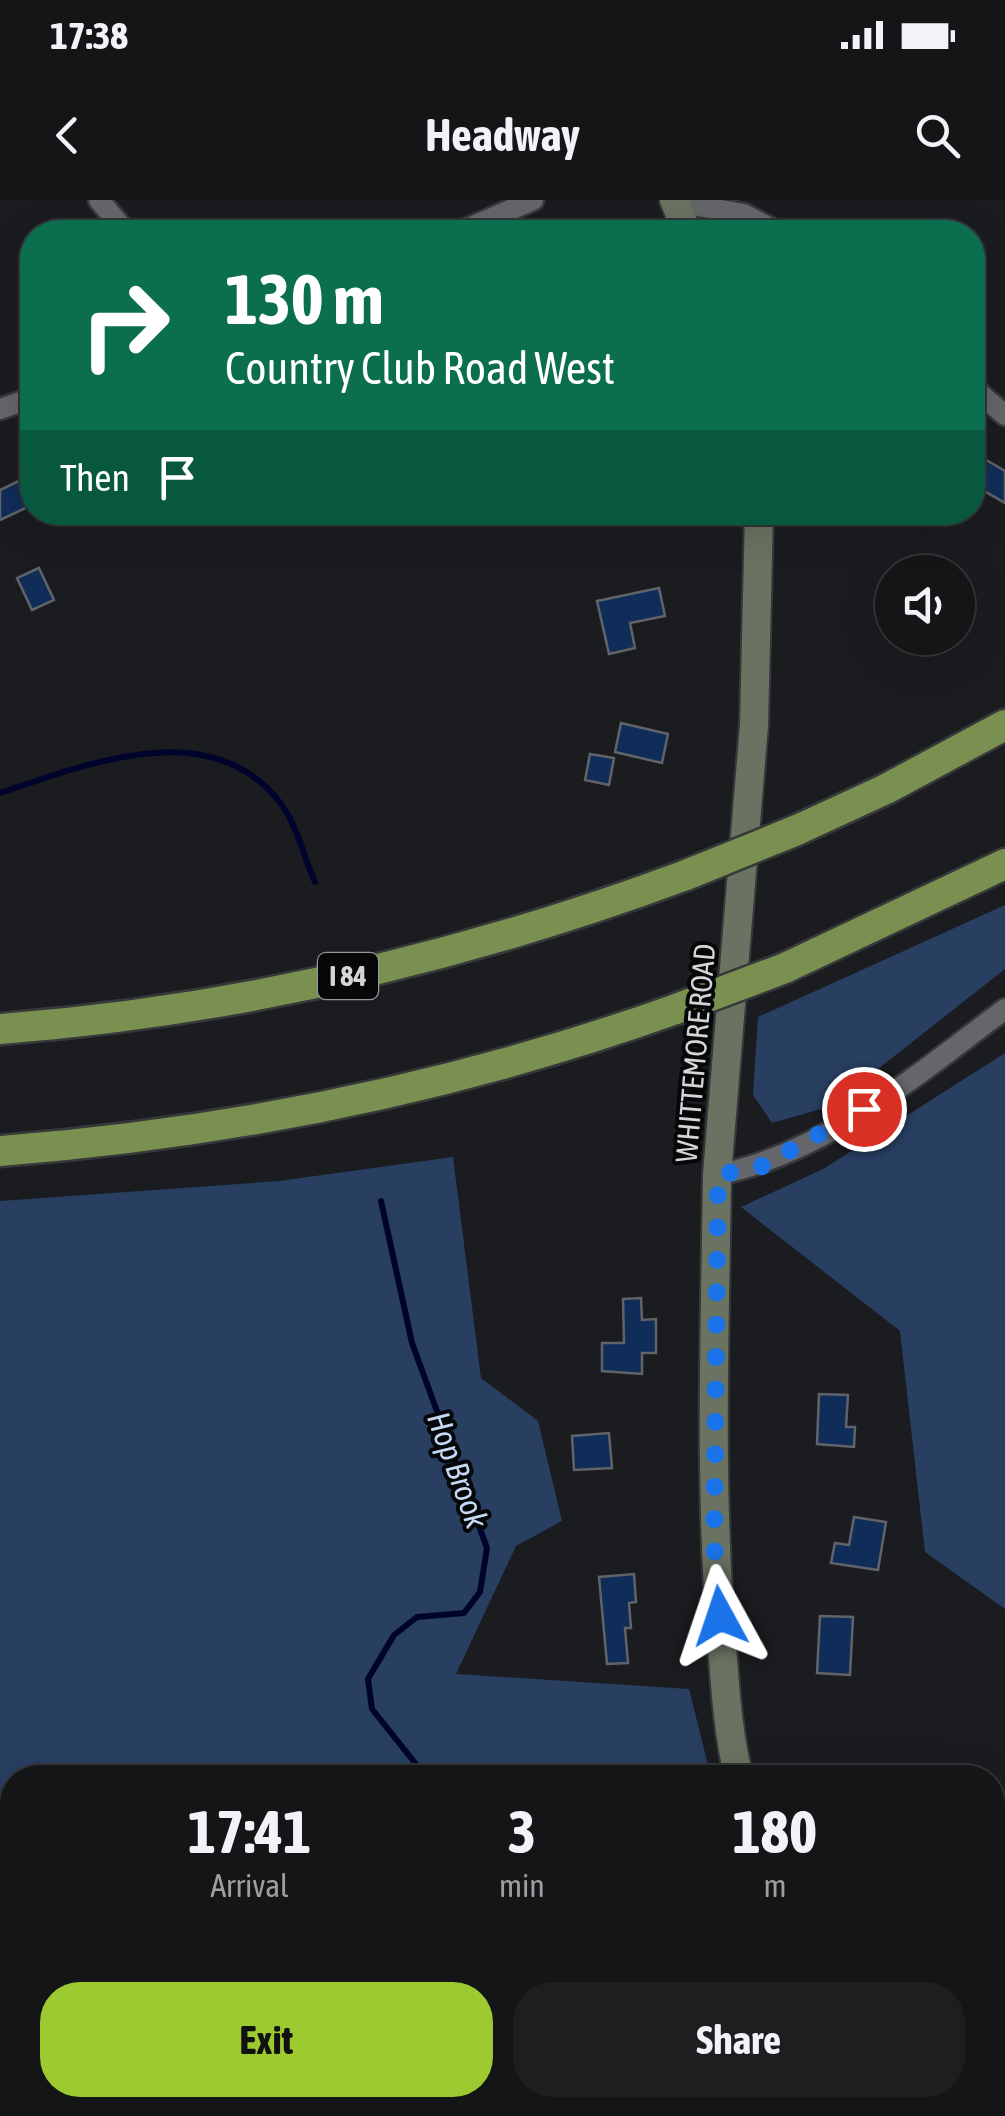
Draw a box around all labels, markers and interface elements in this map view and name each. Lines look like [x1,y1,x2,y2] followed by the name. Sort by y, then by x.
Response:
[50,14,128,57] text: 17:38
[40,108,95,163] icon: back
[910,108,965,163] icon: search
[425,109,580,161] text: Headway
[225,259,384,339] text: 130 m
[60,260,190,390] icon: right
[225,342,615,394] text: Country Club Road West
[150,450,205,505] icon: arrive
[60,456,130,499] text: Then
[875,555,975,655] map controls
[875,555,975,655] button: sound
[669,942,721,1164] street label: WHITTEMORE ROAD
[318,953,378,999] road number: I 84
[822,1067,907,1152] pin
[837,1082,892,1137] icon: arrive
[420,1407,496,1534] water label: Hop Brook
[668,1564,772,1668] position arrow
[188,1797,311,1866] text: 17:41
[508,1797,536,1866] text: 3
[733,1797,817,1866] text: 180
[210,1867,289,1904] text: Arrival
[499,1867,545,1904] text: min
[763,1867,786,1904] text: m
[40,1982,493,2097] button: Exit
[513,1982,965,2097] button: Share

